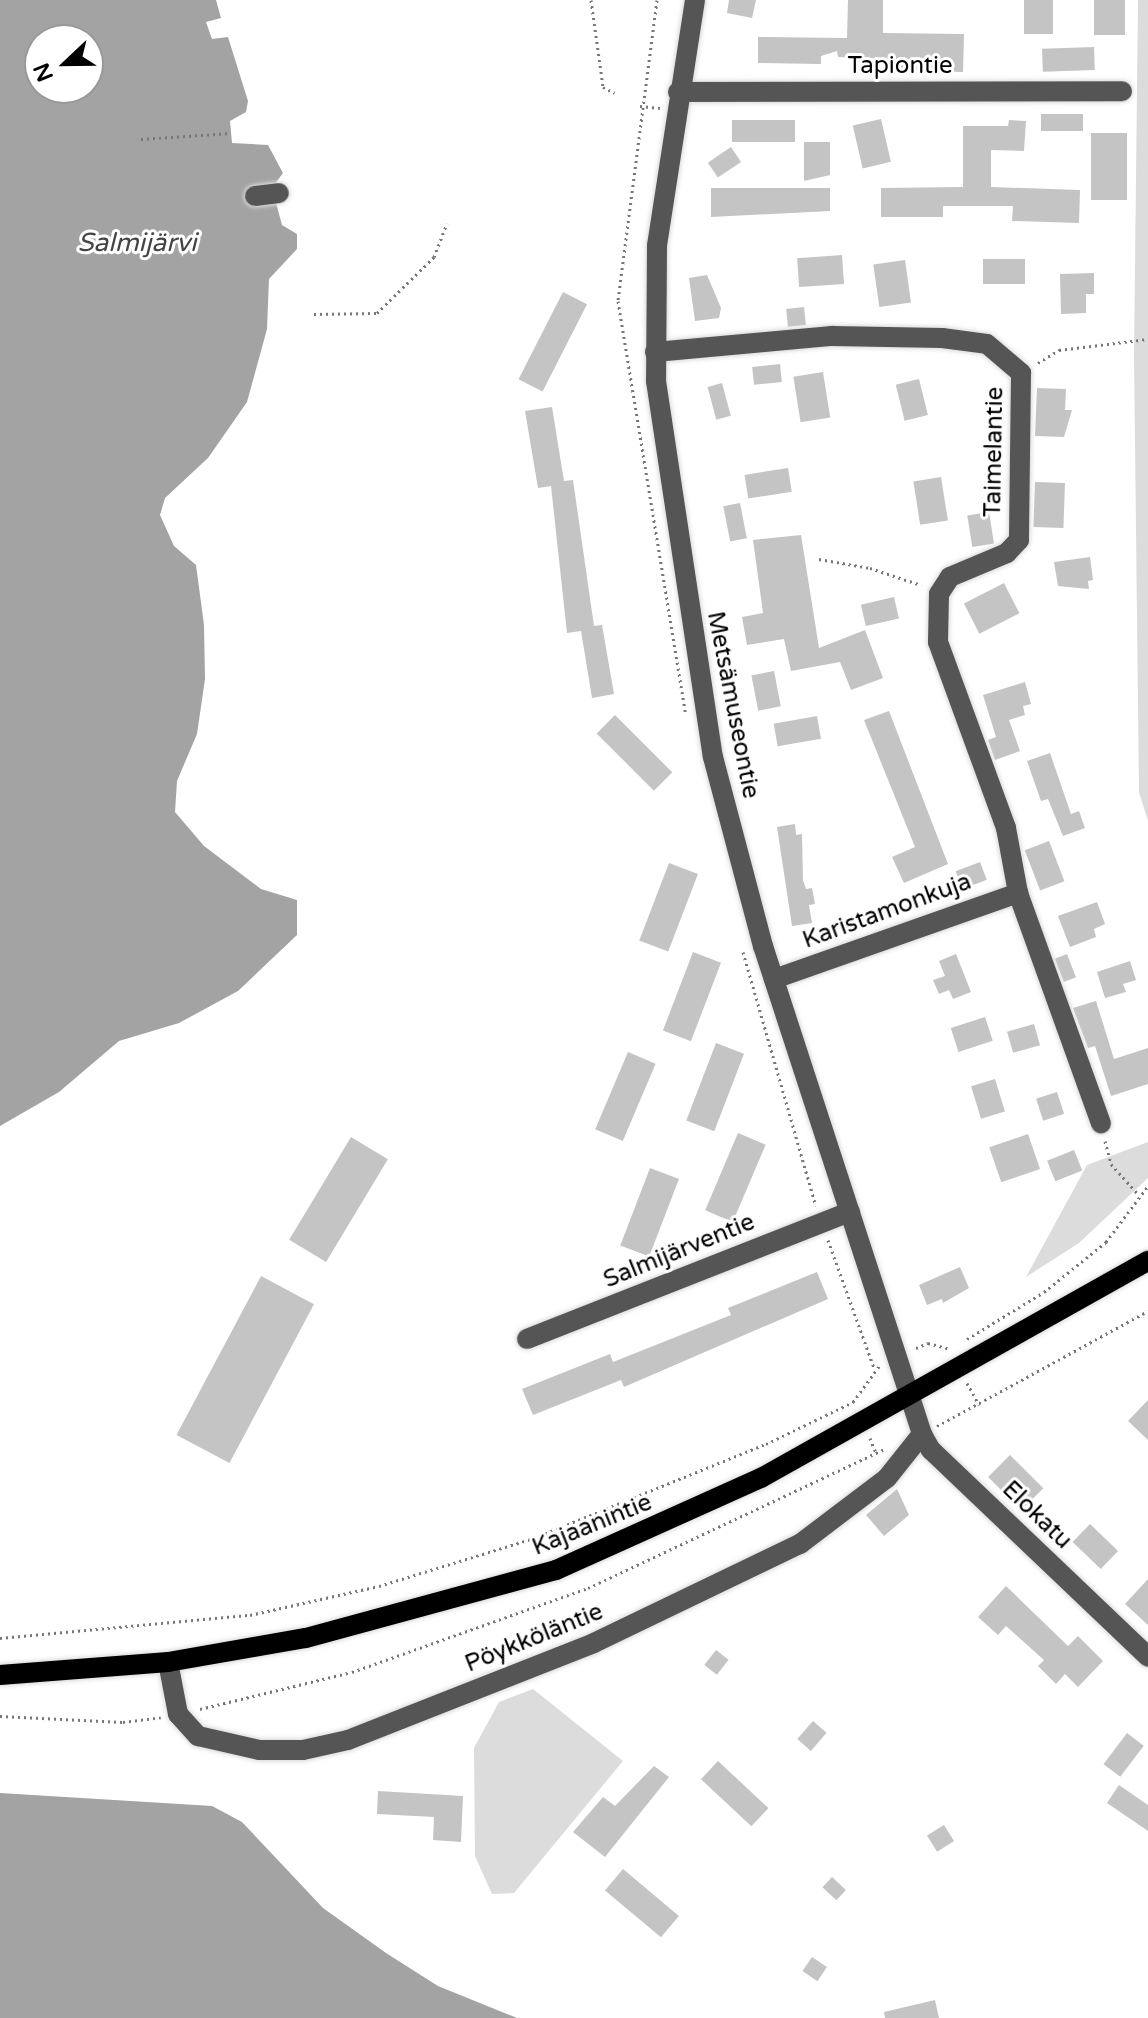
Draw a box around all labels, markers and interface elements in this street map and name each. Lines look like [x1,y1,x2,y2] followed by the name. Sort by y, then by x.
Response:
[24,24,104,104] north arrow
[848,52,952,80] street label: Tapiontie
[28,59,59,85] text: N
[78,227,196,259] water label: Salmijärvi
[978,387,1010,517] street label: Taimelantie
[701,609,765,801] street label: Metsämuseontie
[799,867,975,955] street label: Karistamonkuja
[599,1208,759,1294] street label: Salmijärventie
[996,1475,1078,1555] street label: Elokatu
[528,1488,656,1562] street label: Kajaanintie
[461,1597,607,1679] street label: Pöykköläntie

